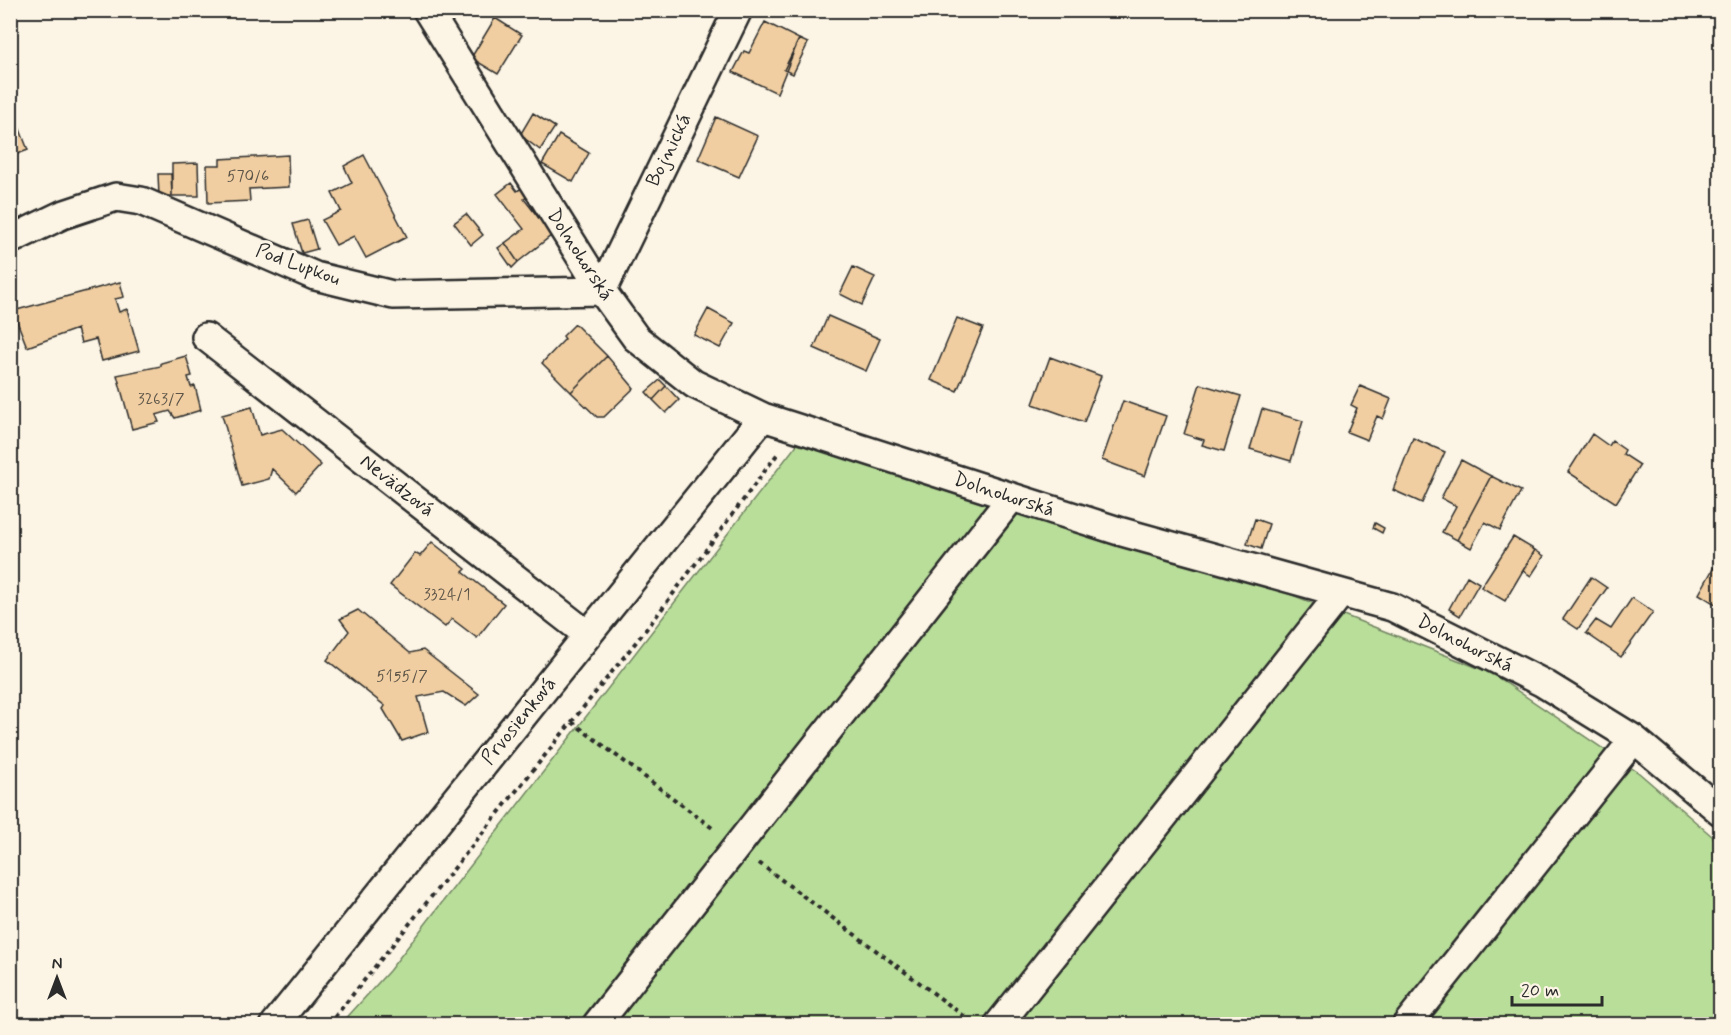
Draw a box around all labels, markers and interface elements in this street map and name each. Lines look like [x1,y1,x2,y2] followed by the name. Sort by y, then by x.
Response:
[640,109,698,191] street label: Bojnická
[227,166,269,187] house number: 570/6
[540,204,620,306] street label: Dolnohorská
[252,237,344,293] street label: Pod Lupkou
[137,389,185,410] house number: 3263/7
[354,448,440,524] street label: Nevädzová
[950,466,1058,524] street label: Dolnohorská
[424,584,470,605] house number: 3324/1
[1412,608,1518,680] street label: Dolnohorská
[376,666,428,687] house number: 5155/7
[475,671,563,771] street label: Prvosienková
[27,948,87,1008] north arrow
[52,954,62,975] text: N
[1512,969,1602,1007] scale bar
[1521,979,1559,1003] text: 20 m

